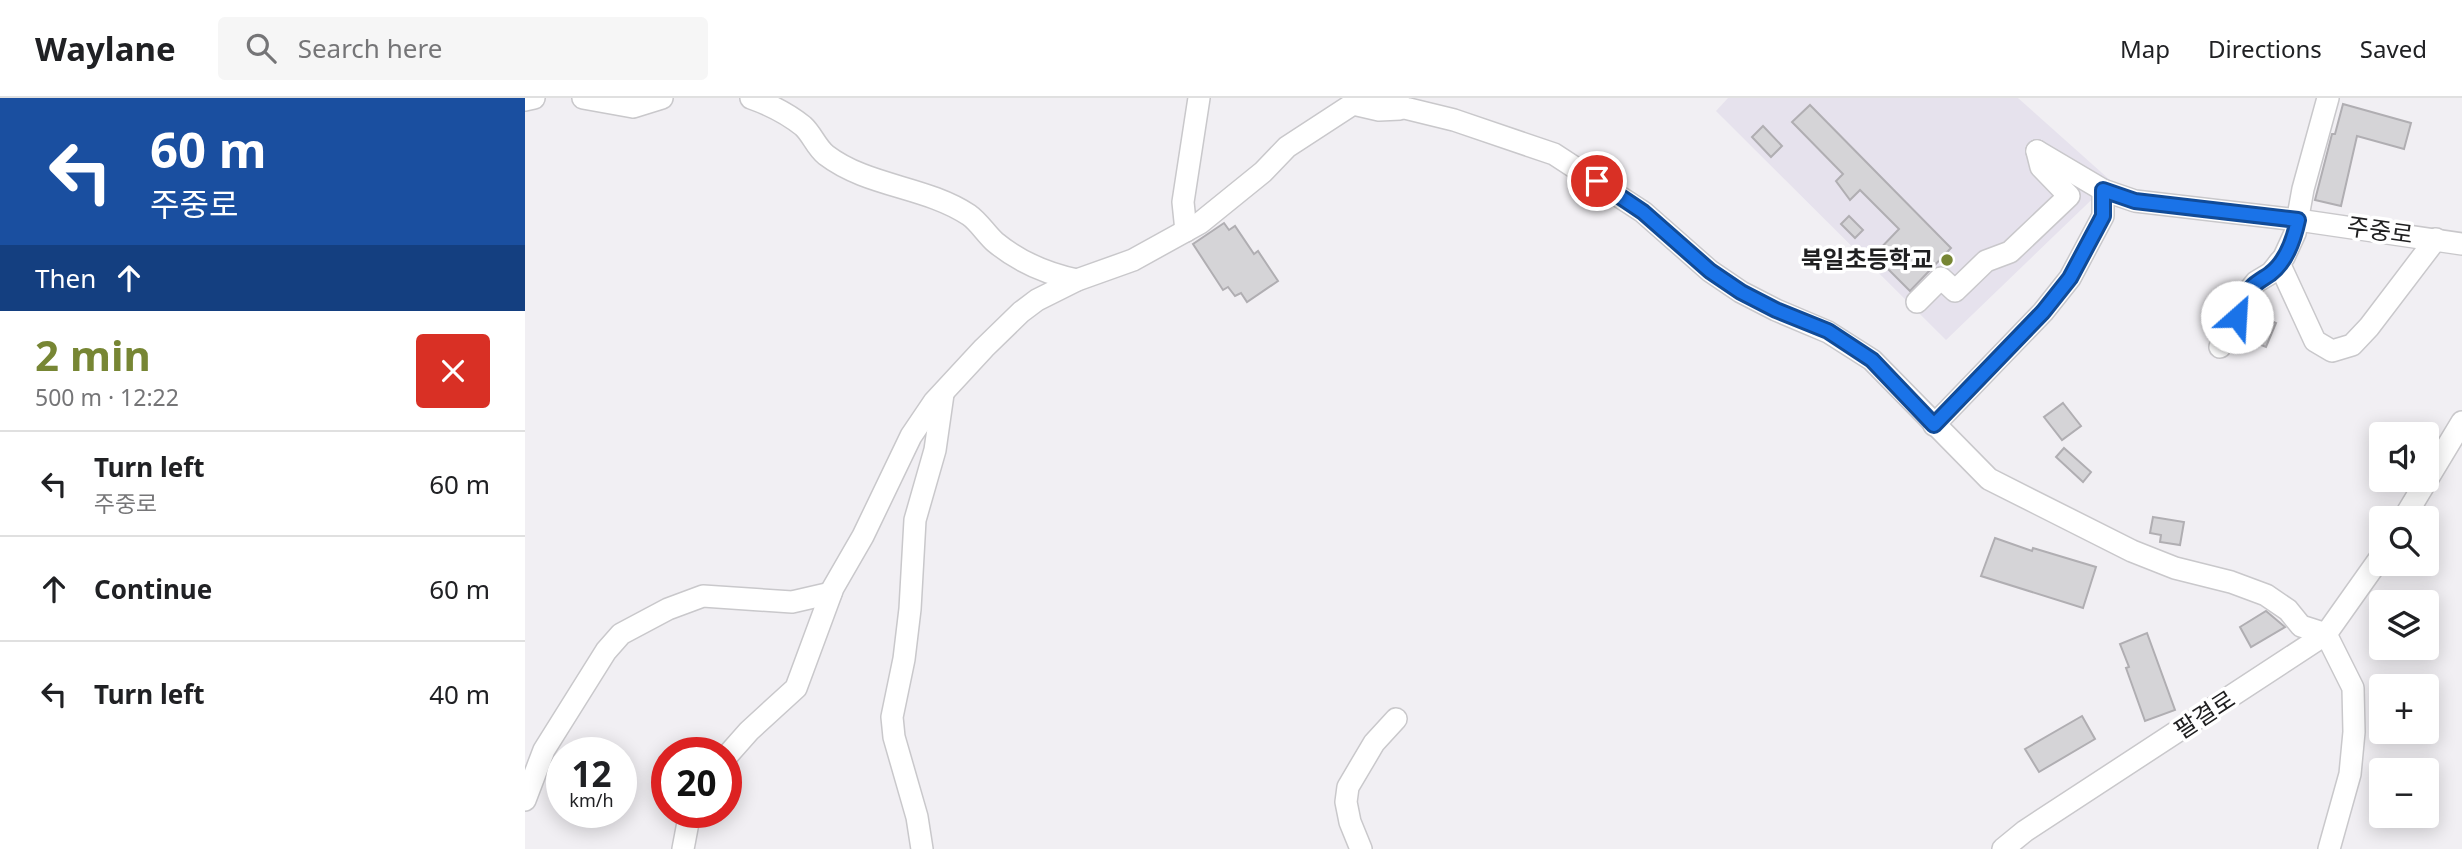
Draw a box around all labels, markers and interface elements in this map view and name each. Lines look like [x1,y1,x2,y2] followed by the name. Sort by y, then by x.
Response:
[218,17,708,80] search box
[35,26,176,71] text: Waylane
[242,29,280,67] icon: search
[298,30,442,66] text: Search here
[2120,32,2170,65] text: Map
[2208,32,2322,65] text: Directions
[2360,32,2427,65] text: Saved
[150,116,267,182] text: 60 m
[35,126,126,217] icon: left
[1567,151,1627,211] pin
[1578,162,1616,200] icon: arrive
[150,182,238,225] text: 주중로
[2345,209,2415,250] street label: 주중로
[1801,242,1933,275] place label: 북일초등학교
[1939,252,1955,268] marker: 북일초등학교
[110,259,148,297] icon: ahead
[35,260,96,296] text: Then
[2200,280,2274,354] position arrow
[35,326,151,383] text: 2 min
[416,334,490,408] button: close
[35,381,179,413] text: 500 m · 12:22
[2369,422,2439,828] map controls
[2369,422,2439,492] button: sound
[94,449,205,485] text: Turn left
[35,465,73,503] icon: left
[429,466,490,502] text: 60 m
[94,487,157,519] text: 주중로
[2369,506,2439,576] button: search
[35,570,73,608] icon: ahead
[94,571,212,607] text: Continue
[429,571,490,607] text: 60 m
[2369,590,2439,660] button: layers
[2369,674,2439,744] button: +
[35,675,73,713] icon: left
[94,676,205,712] text: Turn left
[429,676,490,712] text: 40 m
[2167,682,2241,746] street label: 팔결로
[651,737,742,828] speed limit sign: 20
[571,750,612,797] text: 12
[2369,758,2439,828] button: −
[569,788,614,812] text: km/h

